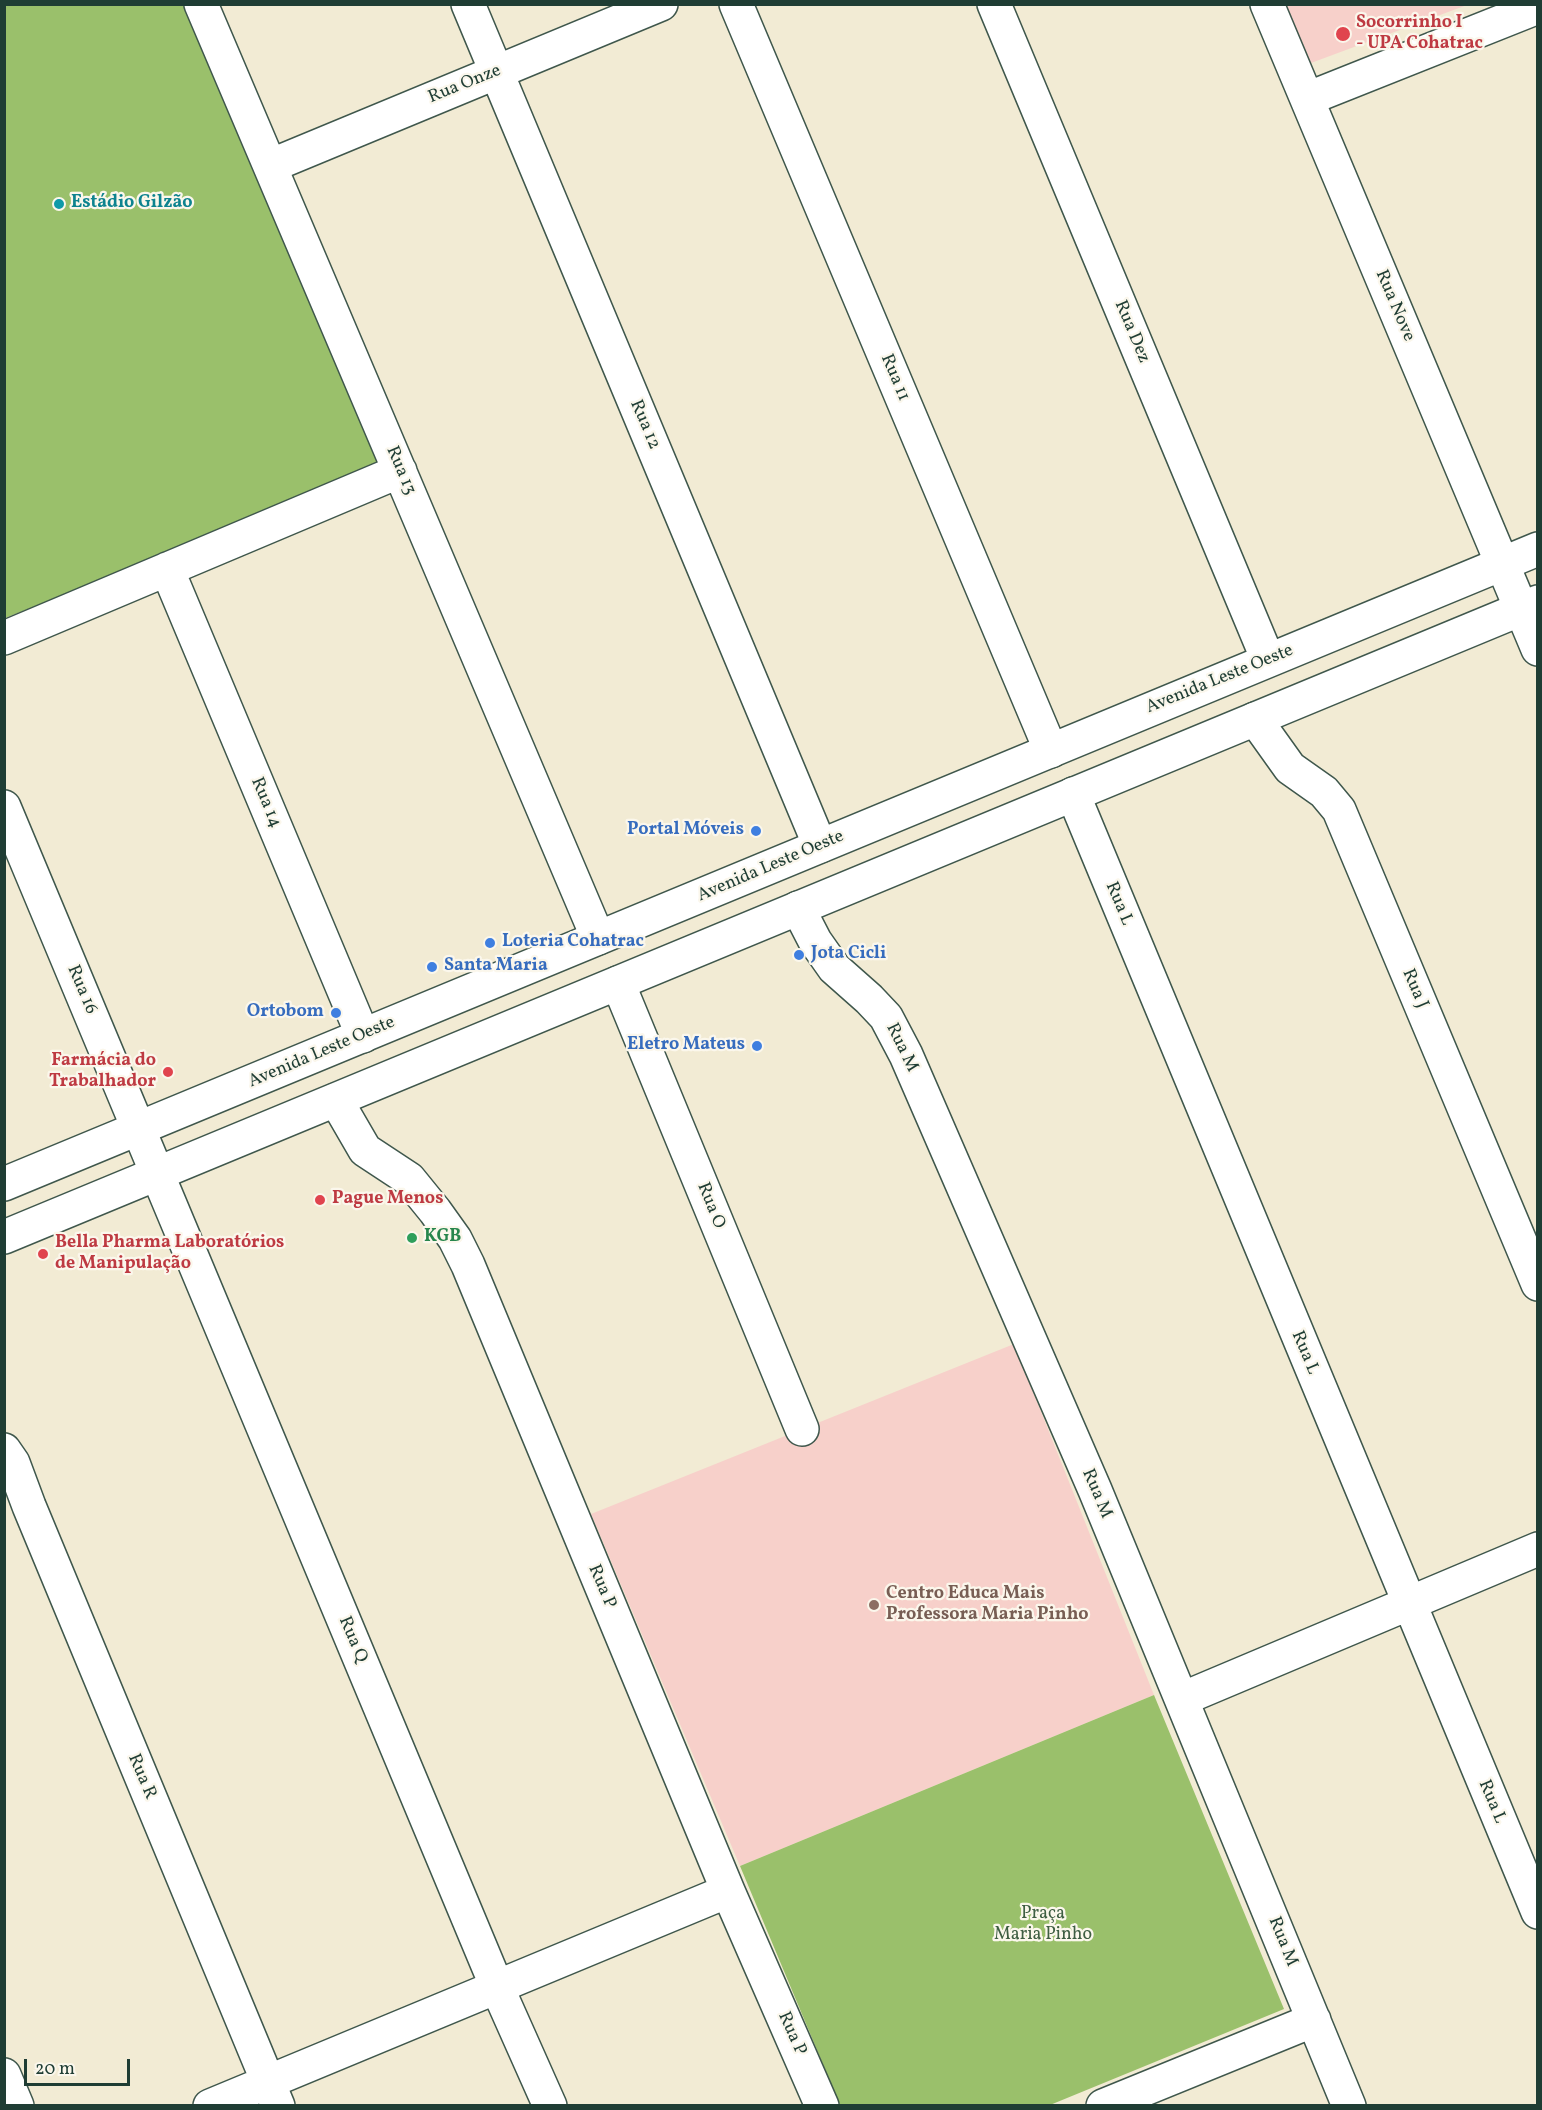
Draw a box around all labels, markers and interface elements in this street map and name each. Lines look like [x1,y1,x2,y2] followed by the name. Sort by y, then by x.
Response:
[1356,13,1483,56] place label: Socorrinho I - UPA Cohatrac
[1334,25,1352,43] marker: Socorrinho I - UPA Cohatrac
[425,61,505,109] street label: Rua Onze
[71,193,193,215] place label: Estádio Gilzão
[52,197,66,211] marker: Estádio Gilzão
[1369,267,1419,345] street label: Rua Nove
[1108,298,1154,366] street label: Rua Dez
[874,351,914,405] street label: Rua 11
[624,397,664,453] street label: Rua 12
[380,443,420,499] street label: Rua 13
[1143,641,1297,719] street label: Avenida Leste Oeste
[245,774,285,832] street label: Rua 14
[627,820,744,842] place label: Portal Móveis
[749,824,763,838] marker: Portal Móveis
[695,826,847,908] street label: Avenida Leste Oeste
[1099,879,1137,929] street label: Rua L
[502,932,644,954] place label: Loteria Cohatrac
[483,936,497,950] marker: Loteria Cohatrac
[811,944,886,966] place label: Jota Cicli
[792,948,806,962] marker: Jota Cicli
[444,956,548,978] place label: Santa Maria
[425,960,439,974] marker: Santa Maria
[61,962,101,1018] street label: Rua 16
[1396,966,1432,1012] street label: Rua J
[247,1002,324,1024] place label: Ortobom
[329,1006,343,1020] marker: Ortobom
[246,1012,398,1094] street label: Avenida Leste Oeste
[880,1020,922,1076] street label: Rua M
[627,1035,745,1057] place label: Eletro Mateus
[750,1039,764,1053] marker: Eletro Mateus
[49,1051,156,1094] place label: Farmácia do Trabalhador
[161,1065,175,1079] marker: Farmácia do Trabalhador
[691,1180,729,1232] street label: Rua O
[332,1189,443,1211] place label: Pague Menos
[313,1193,327,1207] marker: Pague Menos
[424,1227,461,1249] place label: KGB
[405,1231,419,1245] marker: KGB
[55,1233,284,1276] place label: Bella Pharma Laboratórios de Manipulação
[36,1247,50,1261] marker: Bella Pharma Laboratórios de Manipulação
[1285,1328,1323,1378] street label: Rua L
[1076,1466,1116,1522] street label: Rua M
[582,1562,620,1612] street label: Rua P
[886,1584,1088,1626] place label: Centro Educa Mais Professora Maria Pinho
[867,1598,881,1612] marker: Centro Educa Mais Professora Maria Pinho
[333,1614,371,1666] street label: Rua Q
[122,1751,160,1803] street label: Rua R
[1472,1777,1510,1827] street label: Rua L
[994,1904,1092,1946] park label: Praça Maria Pinho
[1262,1914,1302,1970] street label: Rua M
[772,2009,810,2059] street label: Rua P
[27,2047,134,2085] scale bar
[35,2057,75,2082] text: 20 m

